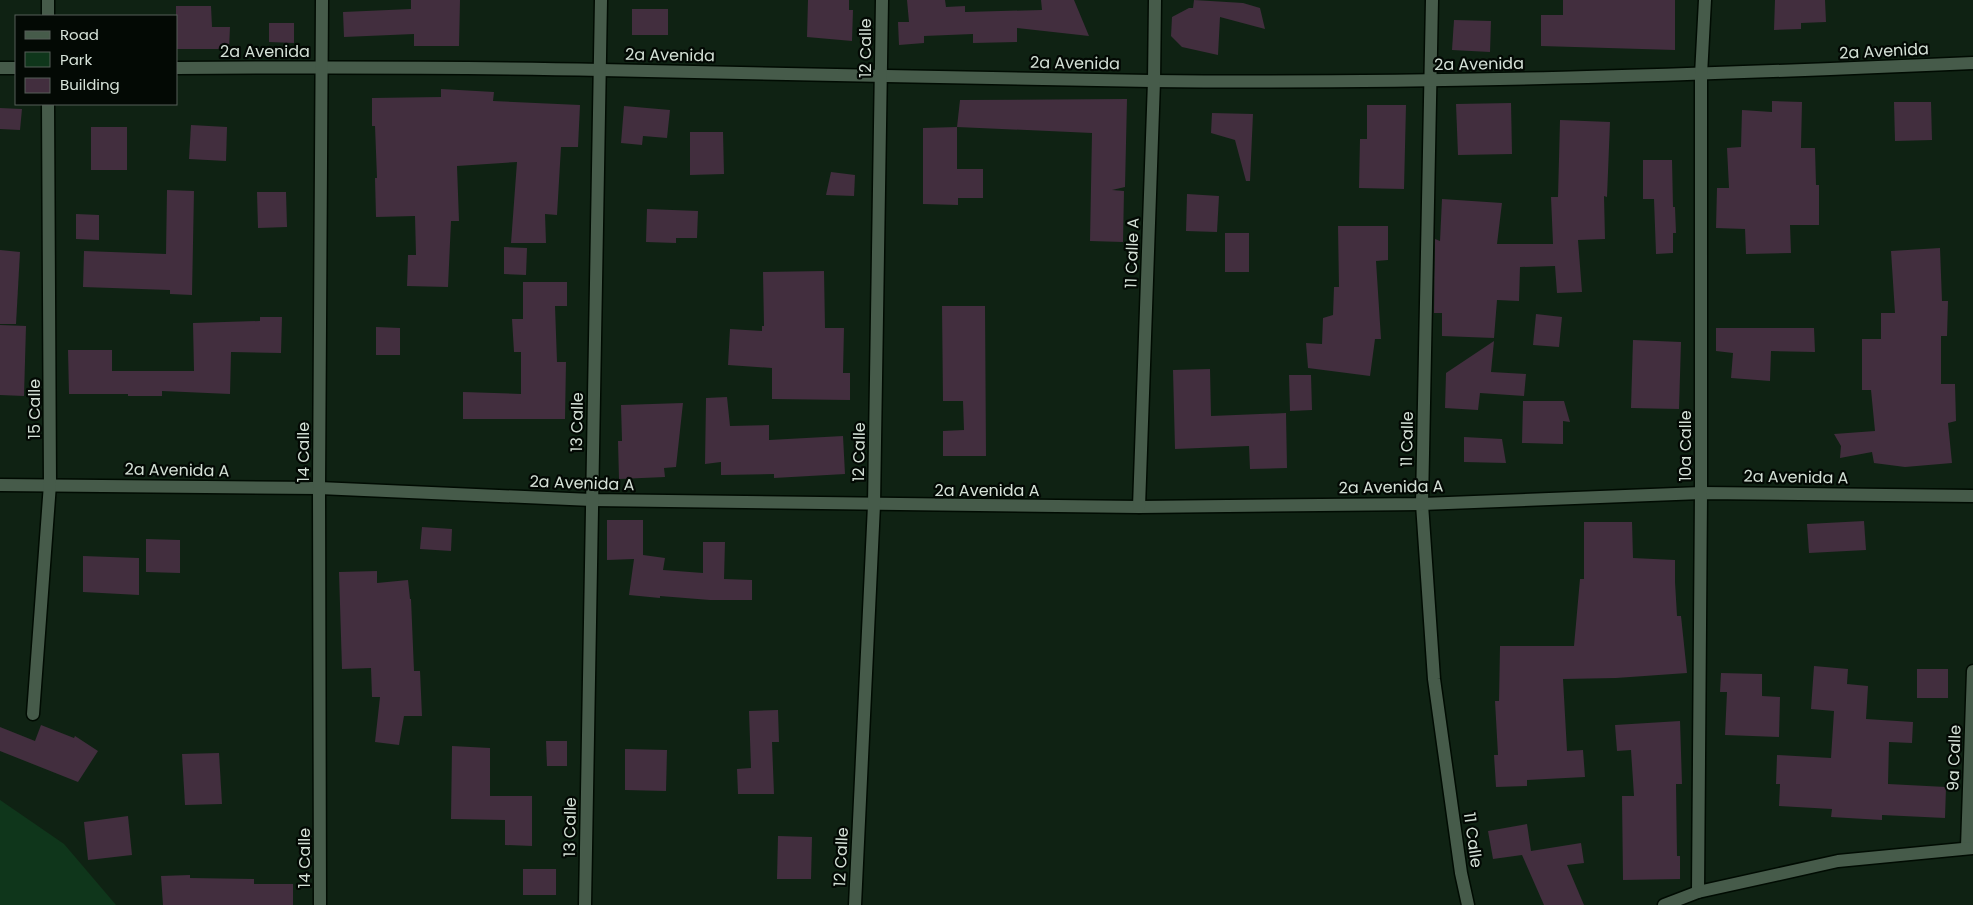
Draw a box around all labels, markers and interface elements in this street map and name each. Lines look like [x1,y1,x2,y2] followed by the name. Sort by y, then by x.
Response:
[15,15,178,105] legend
[854,18,877,78] street label: 12 Calle
[60,24,99,45] text: Road
[1839,37,1929,65] street label: 2a Avenida
[220,40,310,63] street label: 2a Avenida
[625,43,715,67] street label: 2a Avenida
[60,49,92,70] text: Park
[1030,51,1120,75] street label: 2a Avenida
[1434,52,1524,76] street label: 2a Avenida
[60,74,120,95] text: Building
[1119,217,1145,289] street label: 11 Calle A
[23,379,46,439] street label: 15 Calle
[565,392,589,452] street label: 13 Calle
[1674,410,1697,482] street label: 10a Calle
[1395,411,1419,467] street label: 11 Calle
[292,422,315,482] street label: 14 Calle
[847,422,871,482] street label: 12 Calle
[124,458,230,482] street label: 2a Avenida A
[1743,465,1849,489] street label: 2a Avenida A
[529,470,635,496] street label: 2a Avenida A
[1338,475,1444,499] street label: 2a Avenida A
[935,479,1040,502] street label: 2a Avenida A
[1941,724,1967,791] street label: 9a Calle
[558,797,582,857] street label: 13 Calle
[1458,811,1488,869] street label: 11 Calle
[828,827,854,887] street label: 12 Calle
[293,828,316,888] street label: 14 Calle

